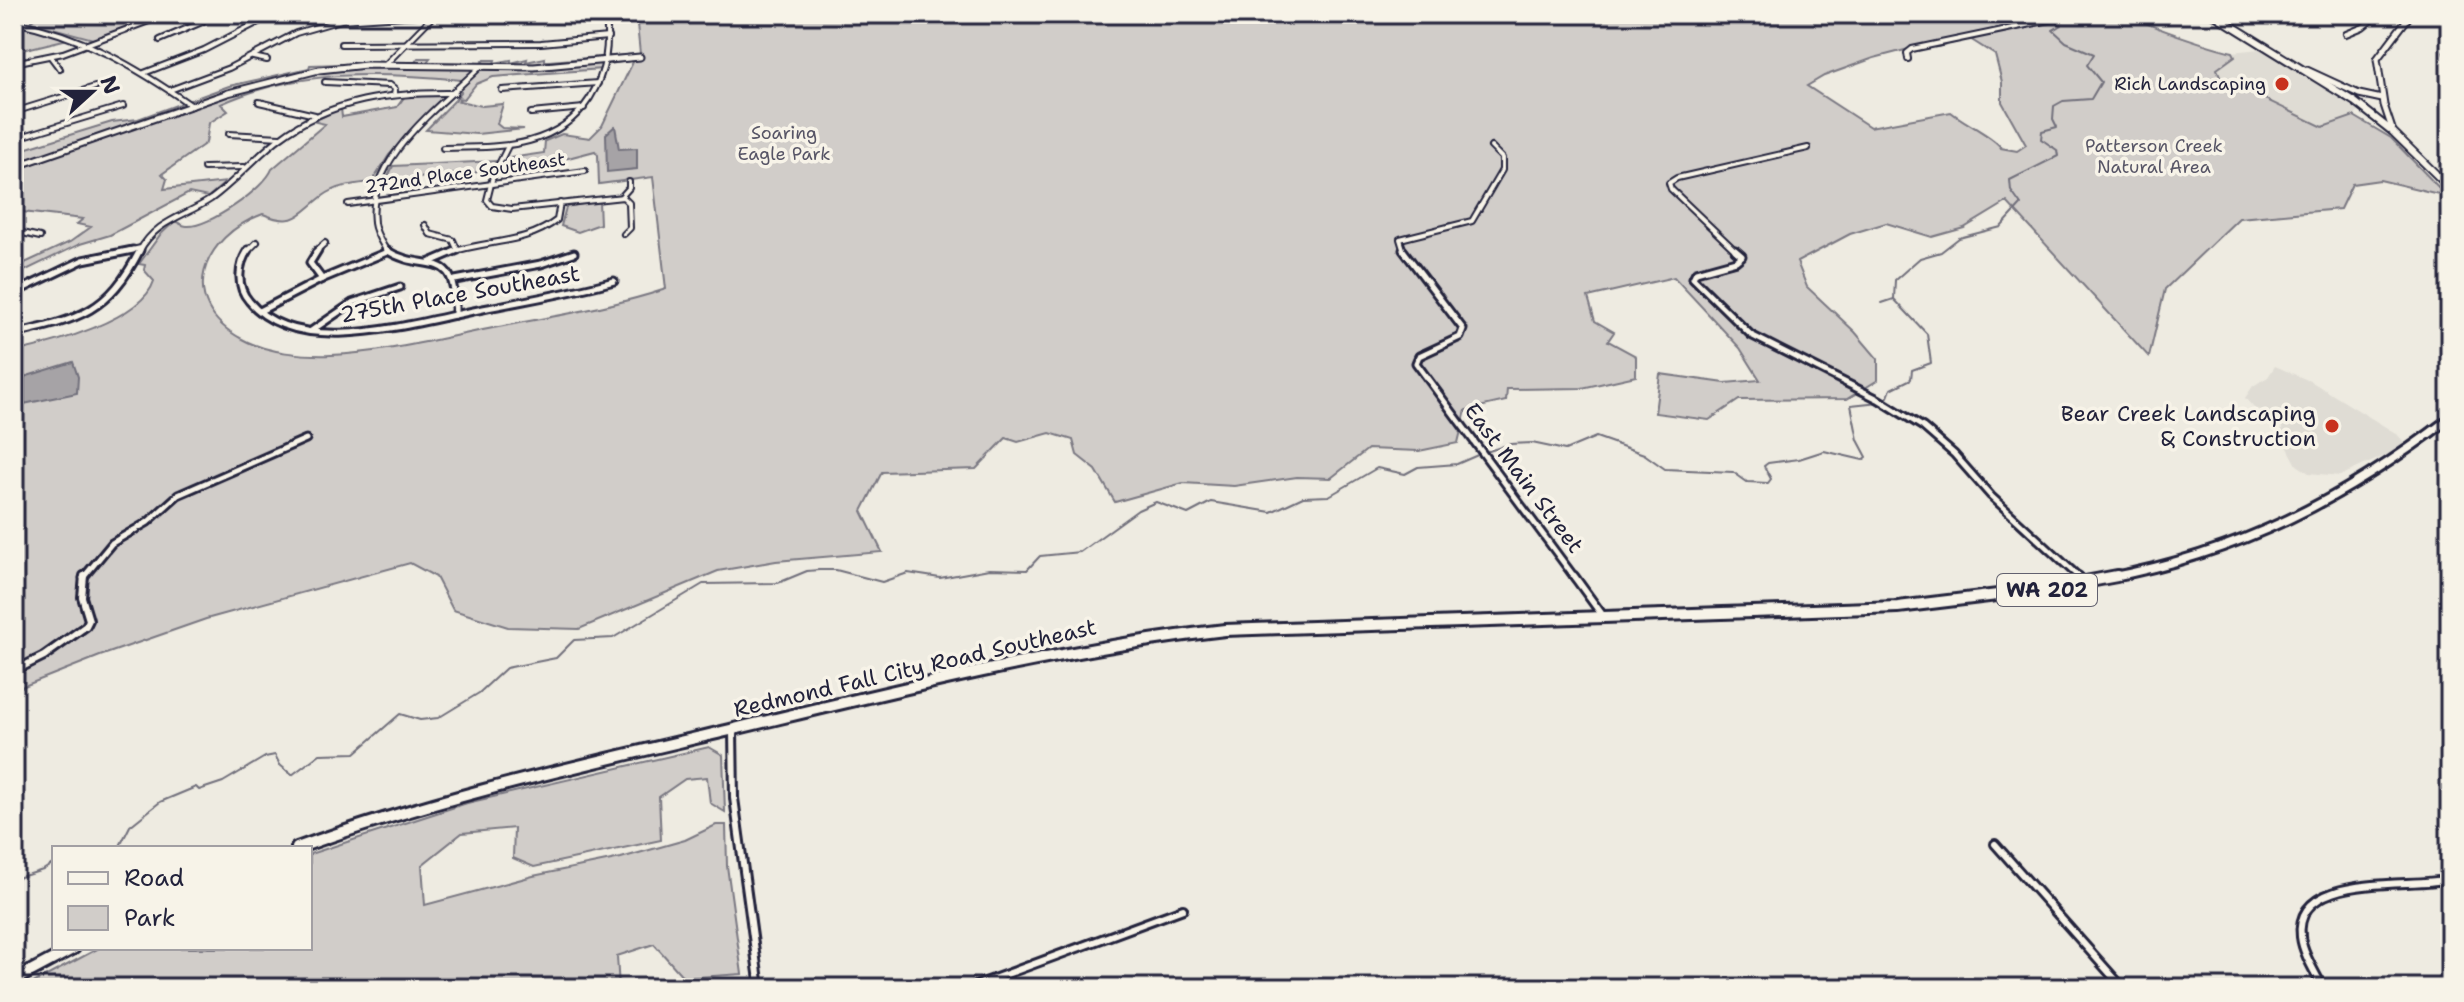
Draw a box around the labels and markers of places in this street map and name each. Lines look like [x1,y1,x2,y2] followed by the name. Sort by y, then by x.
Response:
[2114,72,2266,96] place label: Rich Landscaping
[2273,75,2291,93] marker: Rich Landscaping
[2061,399,2316,453] place label: Bear Creek Landscaping & Construction
[2323,417,2341,435] marker: Bear Creek Landscaping & Construction

